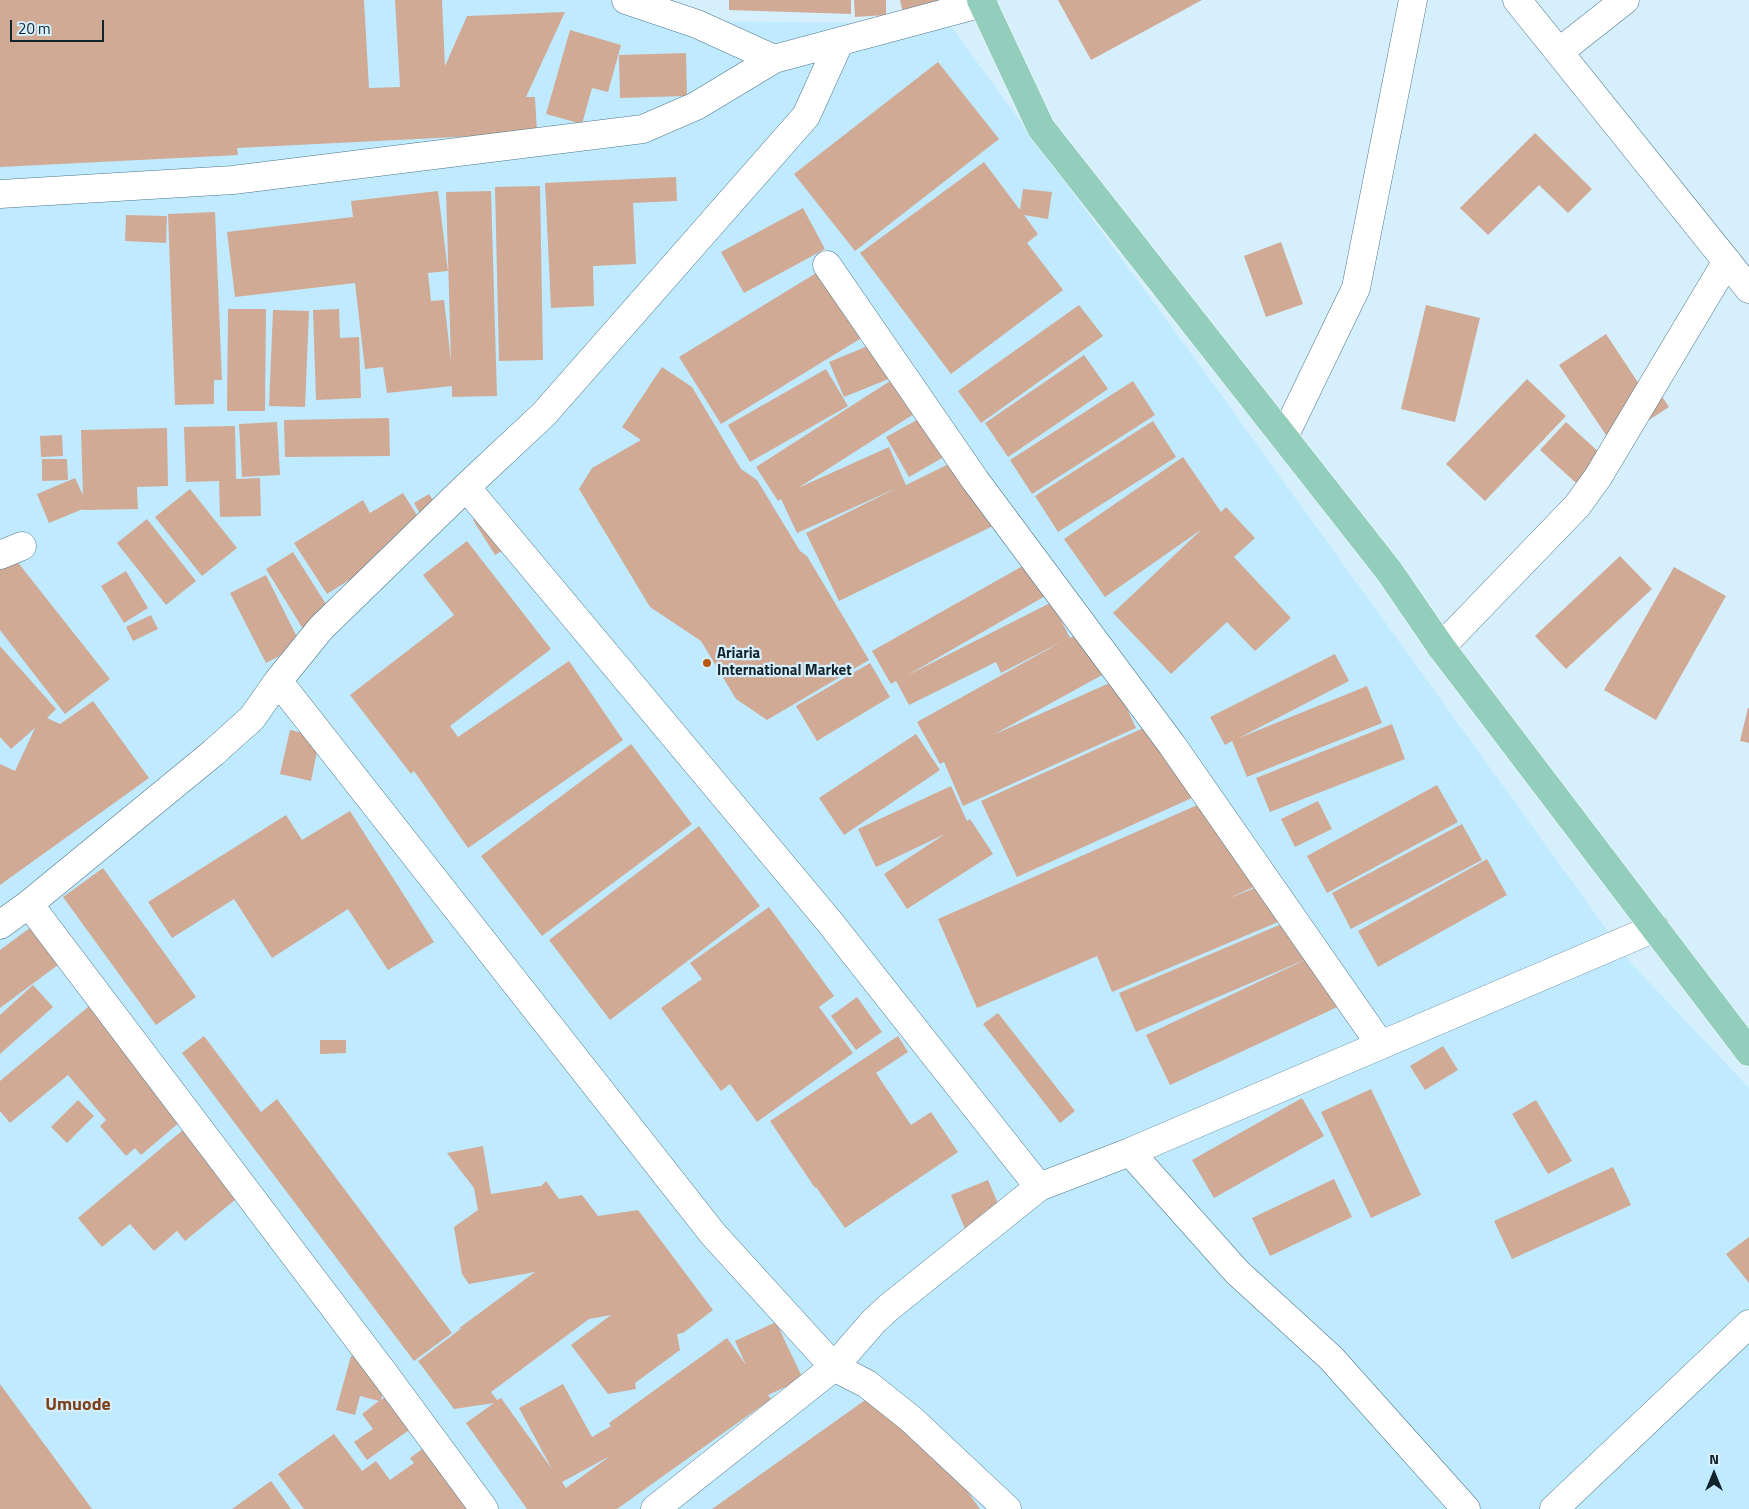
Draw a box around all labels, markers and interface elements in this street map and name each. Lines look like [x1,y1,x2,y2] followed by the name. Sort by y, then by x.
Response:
[12,10,106,42] scale bar
[18,17,51,40] text: 20 m
[717,645,852,680] place label: Ariaria International Market
[701,657,713,669] marker: Ariaria International Market
[45,1395,111,1417] district label: Umuode
[1709,1448,1719,1469] text: N
[1689,1449,1739,1499] north arrow

